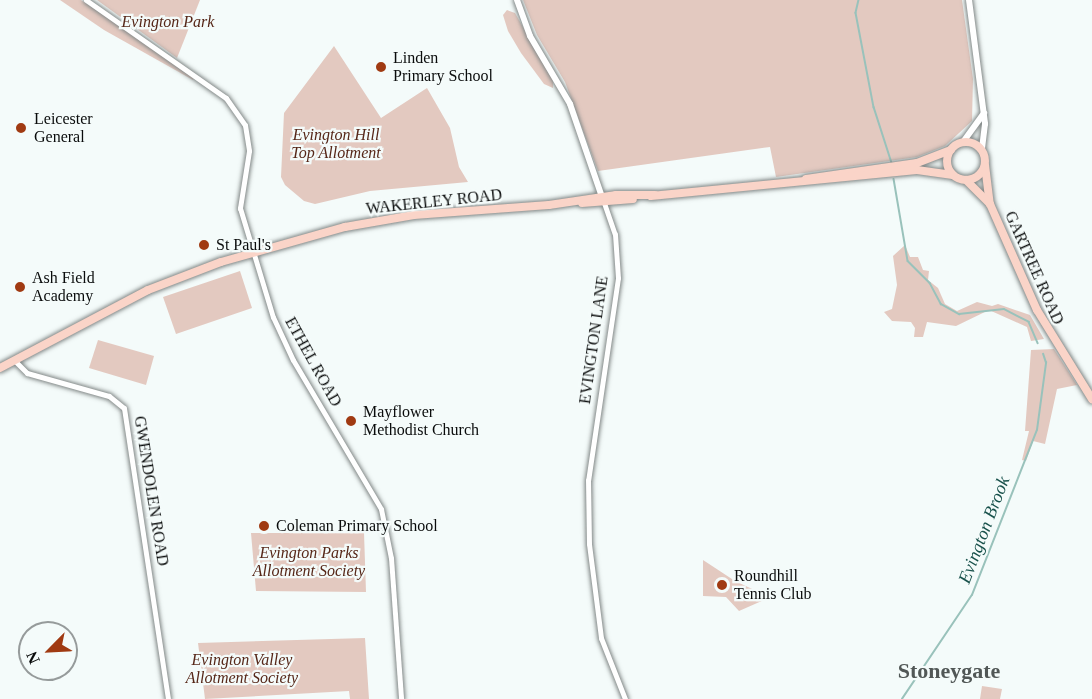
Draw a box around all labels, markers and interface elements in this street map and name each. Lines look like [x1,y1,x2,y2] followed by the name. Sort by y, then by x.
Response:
[122,12,214,32] park label: Evington Park
[393,48,493,86] place label: Linden Primary School
[374,60,388,74] marker: Linden Primary School
[34,109,93,147] place label: Leicester General
[12,119,30,137] marker: Leicester General
[291,125,381,163] park label: Evington Hill Top Allotment
[365,185,503,219] street label: WAKERLEY ROAD
[1000,208,1068,328] street label: GARTREE ROAD
[216,235,271,255] place label: St Paul's
[197,238,211,252] marker: St Paul's
[32,268,95,306] place label: Ash Field Academy
[576,275,612,405] street label: EVINGTON LANE
[13,280,27,294] marker: Ash Field Academy
[280,314,346,410] street label: ETHEL ROAD
[363,402,479,440] place label: Mayflower Methodist Church
[344,414,358,428] marker: Mayflower Methodist Church
[130,415,172,567] street label: GWENDOLEN ROAD
[954,473,1014,587] water label: Evington Brook
[276,516,438,536] place label: Coleman Primary School
[257,519,271,533] marker: Coleman Primary School
[253,543,365,581] park label: Evington Parks Allotment Society
[734,566,812,604] place label: Roundhill Tennis Club
[715,578,729,592] marker: Roundhill Tennis Club
[18,621,78,681] north arrow
[23,649,43,666] text: N
[186,650,298,688] park label: Evington Valley Allotment Society
[898,658,1000,684] district label: Stoneygate

